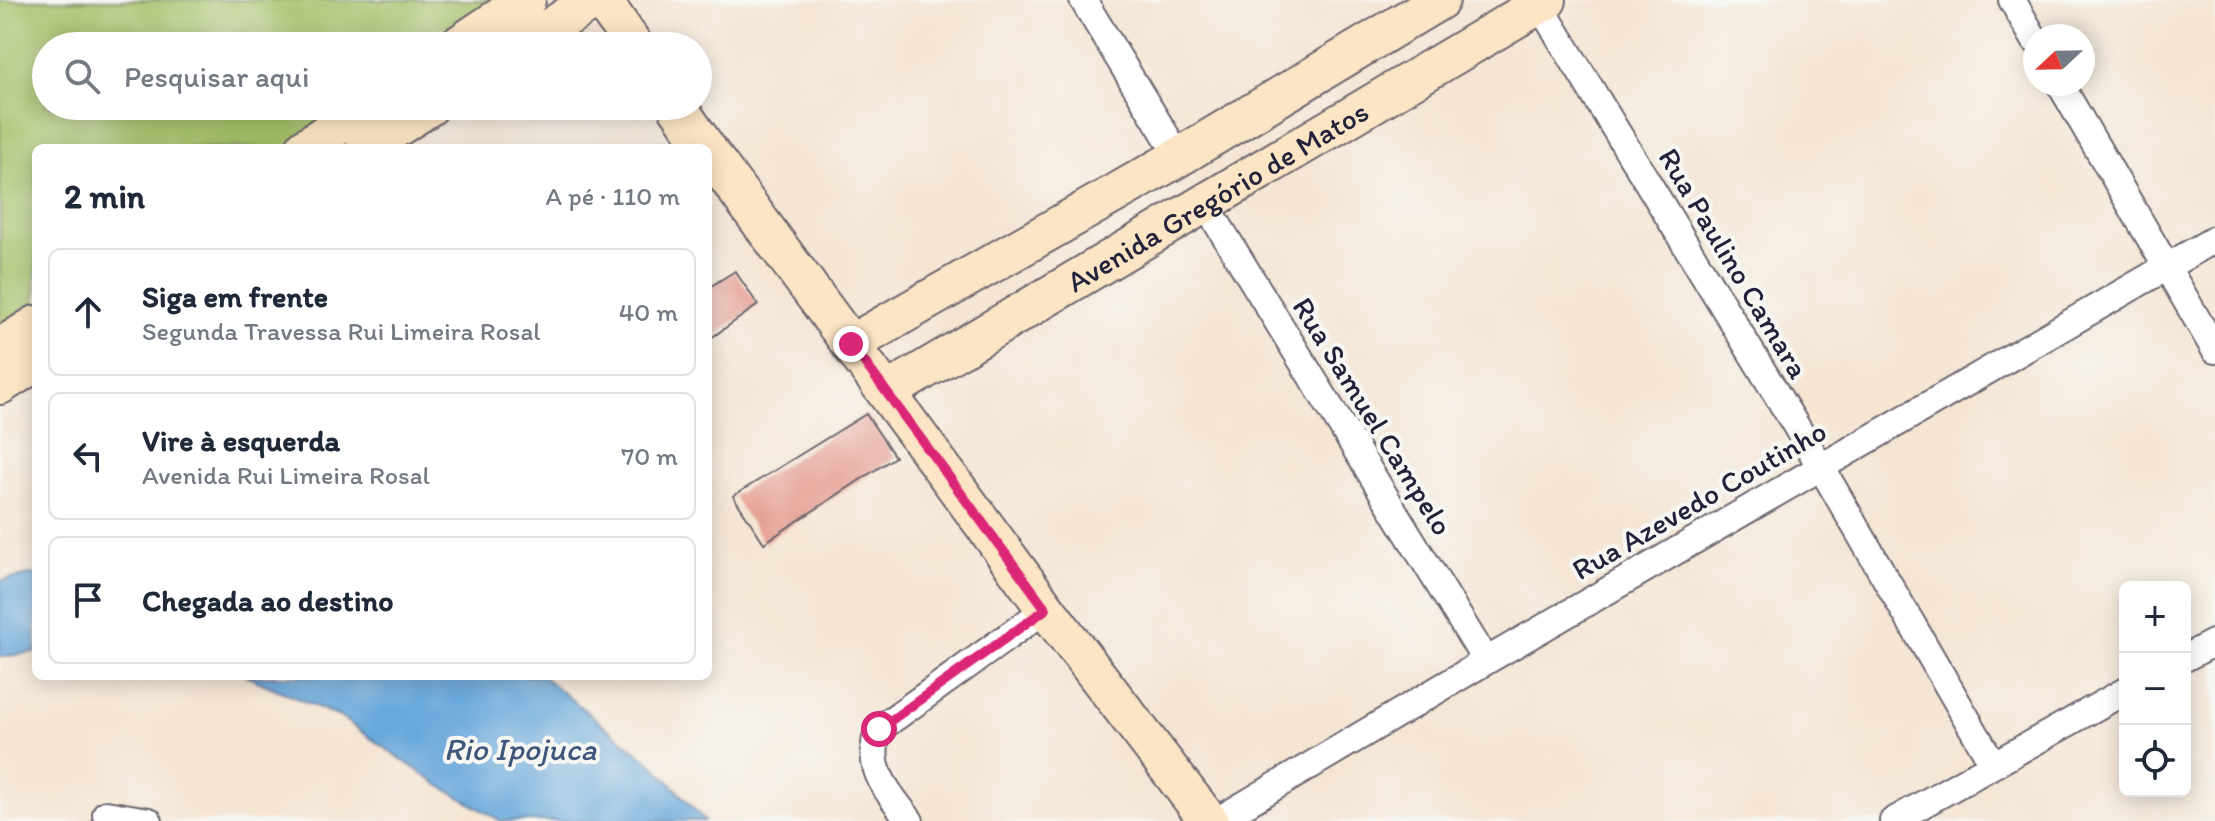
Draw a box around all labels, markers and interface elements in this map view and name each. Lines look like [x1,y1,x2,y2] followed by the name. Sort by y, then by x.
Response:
[2023,24,2095,96] north arrow
[32,32,712,120] search box
[60,54,104,98] icon: search
[124,58,309,95] text: Pesquisar aqui
[1060,92,1375,300] street label: Avenida Gregório de Matos
[1651,141,1818,385] street label: Rua Paulino Camara
[64,176,145,217] text: 2 min
[546,180,680,212] text: A pé · 110 m
[142,278,328,315] text: Siga em frente
[66,290,110,334] icon: ahead
[1285,290,1461,542] street label: Rua Samuel Campelo
[619,296,678,328] text: 40 m
[142,315,541,347] text: Segunda Travessa Rui Limeira Rosal
[833,326,869,362] route end
[1565,412,1833,588] street label: Rua Azevedo Coutinho
[142,422,340,459] text: Vire à esquerda
[66,434,110,478] icon: left
[621,440,678,472] text: 70 m
[142,459,430,491] text: Avenida Rui Limeira Rosal
[66,578,110,622] icon: arrive
[2119,581,2191,797] map controls
[2119,581,2191,653] button: +
[142,582,394,619] text: Chegada ao destino
[2119,653,2191,725] button: −
[861,711,897,747] route start
[2119,725,2191,797] button: locate
[444,730,597,768] water label: Rio Ipojuca

